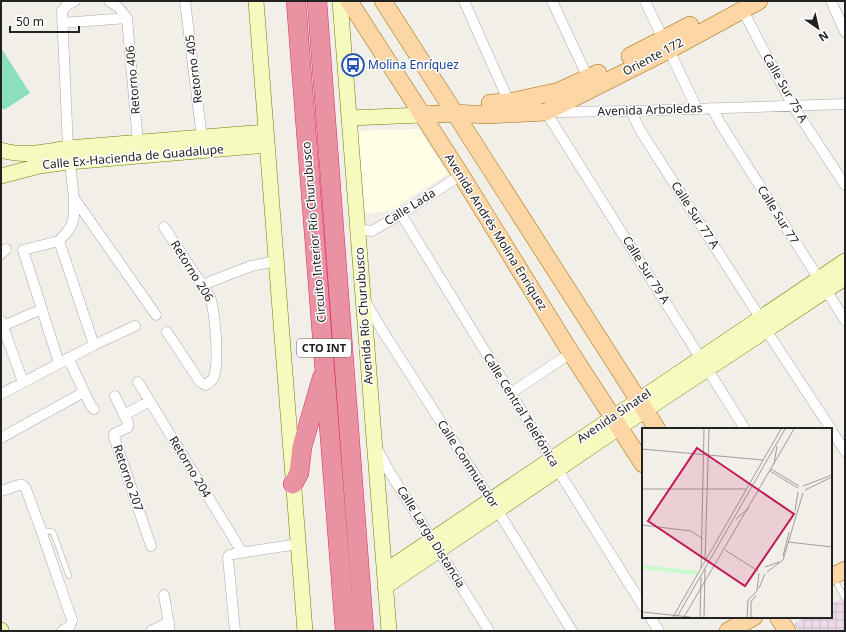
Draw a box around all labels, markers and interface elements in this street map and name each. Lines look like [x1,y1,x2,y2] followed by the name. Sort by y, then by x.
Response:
[10,8,79,34] scale bar
[798,8,838,48] north arrow
[16,13,44,30] text: 50 m
[816,28,832,45] text: N
[619,33,686,80] street label: Oriente 172
[181,34,206,104] street label: Retorno 405
[121,45,144,115] street label: Retorno 406
[759,50,812,126] street label: Calle Sur 75 A
[340,52,366,78] bus stop icon: Molina Enríquez
[368,56,459,73] place label: Molina Enríquez
[597,99,703,120] street label: Avenida Arboledas
[42,140,225,173] street label: Calle Ex-Hacienda de Guadalupe
[297,141,330,323] street label: Circuito Interior Río Churubusco
[441,150,552,314] street label: Avenida Andrés Molina Enríquez
[667,178,724,252] street label: Calle Sur 77 A
[754,182,803,247] street label: Calle Sur 77
[381,184,439,229] street label: Calle Lada
[619,233,674,307] street label: Calle Sur 79 A
[167,237,218,305] street label: Retorno 206
[350,247,377,385] street label: Avenida Río Churubusco
[297,339,351,357] road number: CTO INT
[479,350,563,470] street label: Calle Central Telefónica
[573,384,654,447] street label: Avenida Sinatel
[434,416,503,511] street label: Calle Conmutador
[642,428,832,618] inset map
[165,433,216,501] street label: Retorno 204
[109,442,148,513] street label: Retorno 207
[393,483,470,591] street label: Calle Larga Distancia

